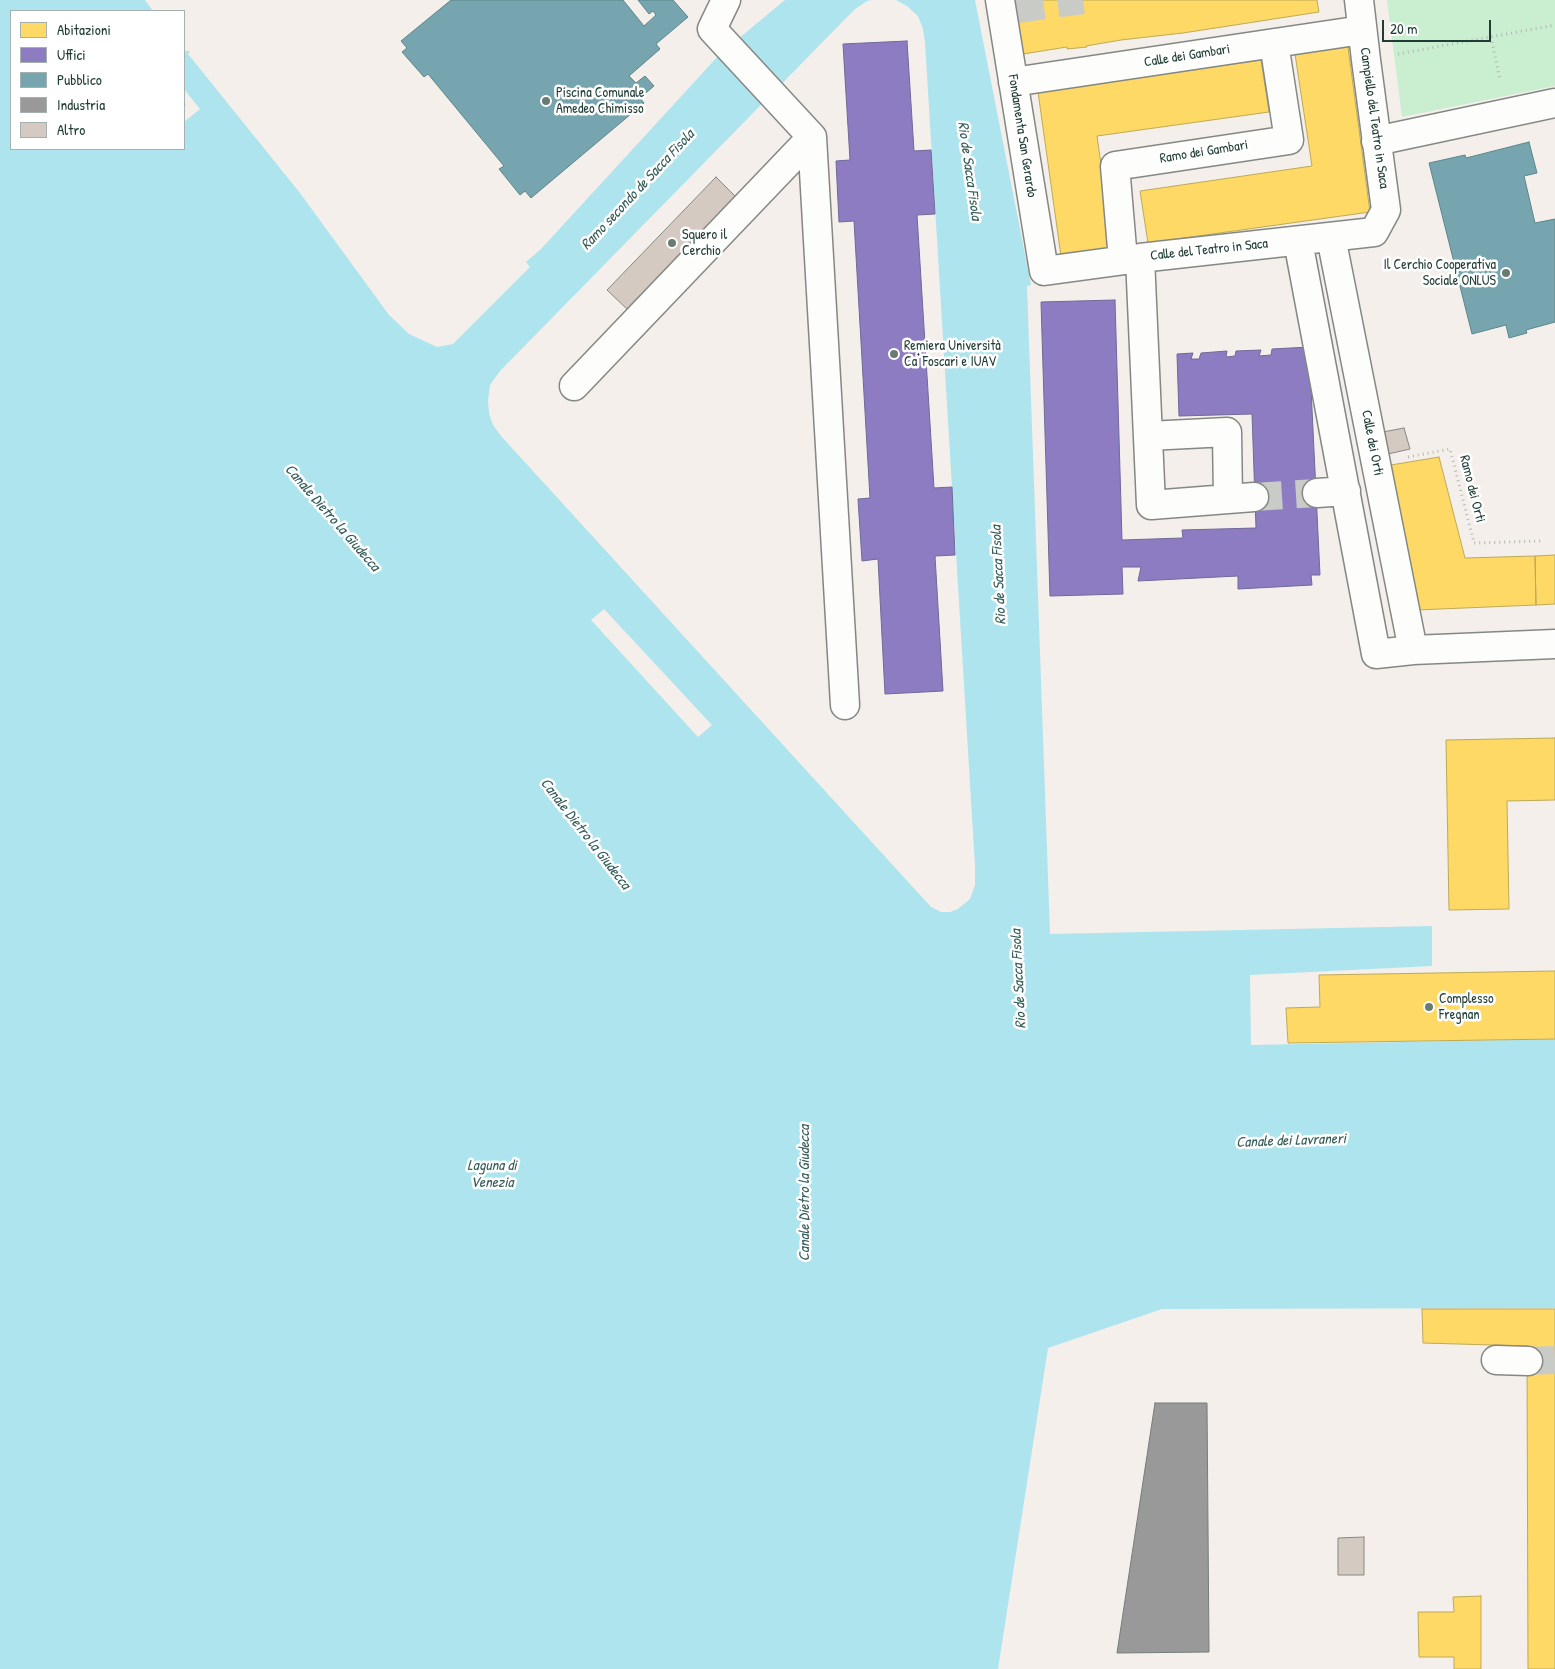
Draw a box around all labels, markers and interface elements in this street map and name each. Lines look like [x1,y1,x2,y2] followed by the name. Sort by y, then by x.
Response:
[10,10,185,150] legend
[1385,10,1494,42] scale bar
[1390,18,1417,39] text: 20 m
[57,19,111,40] text: Abitazioni
[1143,41,1231,71] street label: Calle dei Gambari
[57,44,86,65] text: Uffici
[1356,46,1392,190] street label: Campiello del Teatro in Saca
[57,69,102,90] text: Pubblico
[1004,73,1040,199] street label: Fondamenta San Gerardo
[556,85,644,118] place label: Piscina Comunale Amedeo Chimisso
[57,94,105,115] text: Industria
[540,95,552,107] marker: Piscina Comunale Amedeo Chimisso
[57,119,85,140] text: Altro
[953,121,985,221] water label: Rio de Sacca Fisola
[578,126,698,254] water label: Ramo secondo de Sacca Fisola
[1159,137,1249,167] street label: Ramo dei Gambari
[682,227,727,260] place label: Squero il Cerchio
[1149,235,1269,265] street label: Calle del Teatro in Saca
[666,237,678,249] marker: Squero il Cerchio
[1383,257,1496,290] place label: Il Cerchio Cooperativa Sociale ONLUS
[1500,267,1512,279] marker: Il Cerchio Cooperativa Sociale ONLUS
[904,338,1001,371] place label: Remiera Università Ca' Foscari e IUAV
[888,348,900,360] marker: Remiera Università Ca' Foscari e IUAV
[1357,409,1387,477] street label: Calle dei Orti
[1456,454,1488,524] street label: Ramo dei Orti
[281,461,383,575] water label: Canale Dietro la Giudecca
[987,525,1011,625] water label: Rio de Sacca Fisola
[536,775,634,893] water label: Canale Dietro la Giudecca
[1007,929,1031,1029] water label: Rio de Sacca Fisola
[1439,991,1494,1024] place label: Complesso Fregnan
[1423,1001,1435,1013] marker: Complesso Fregnan
[796,1125,814,1261] water label: Canale Dietro la Giudecca
[1236,1130,1346,1152] water label: Canale dei Lavraneri
[467,1157,517,1192] water label: Laguna di Venezia

